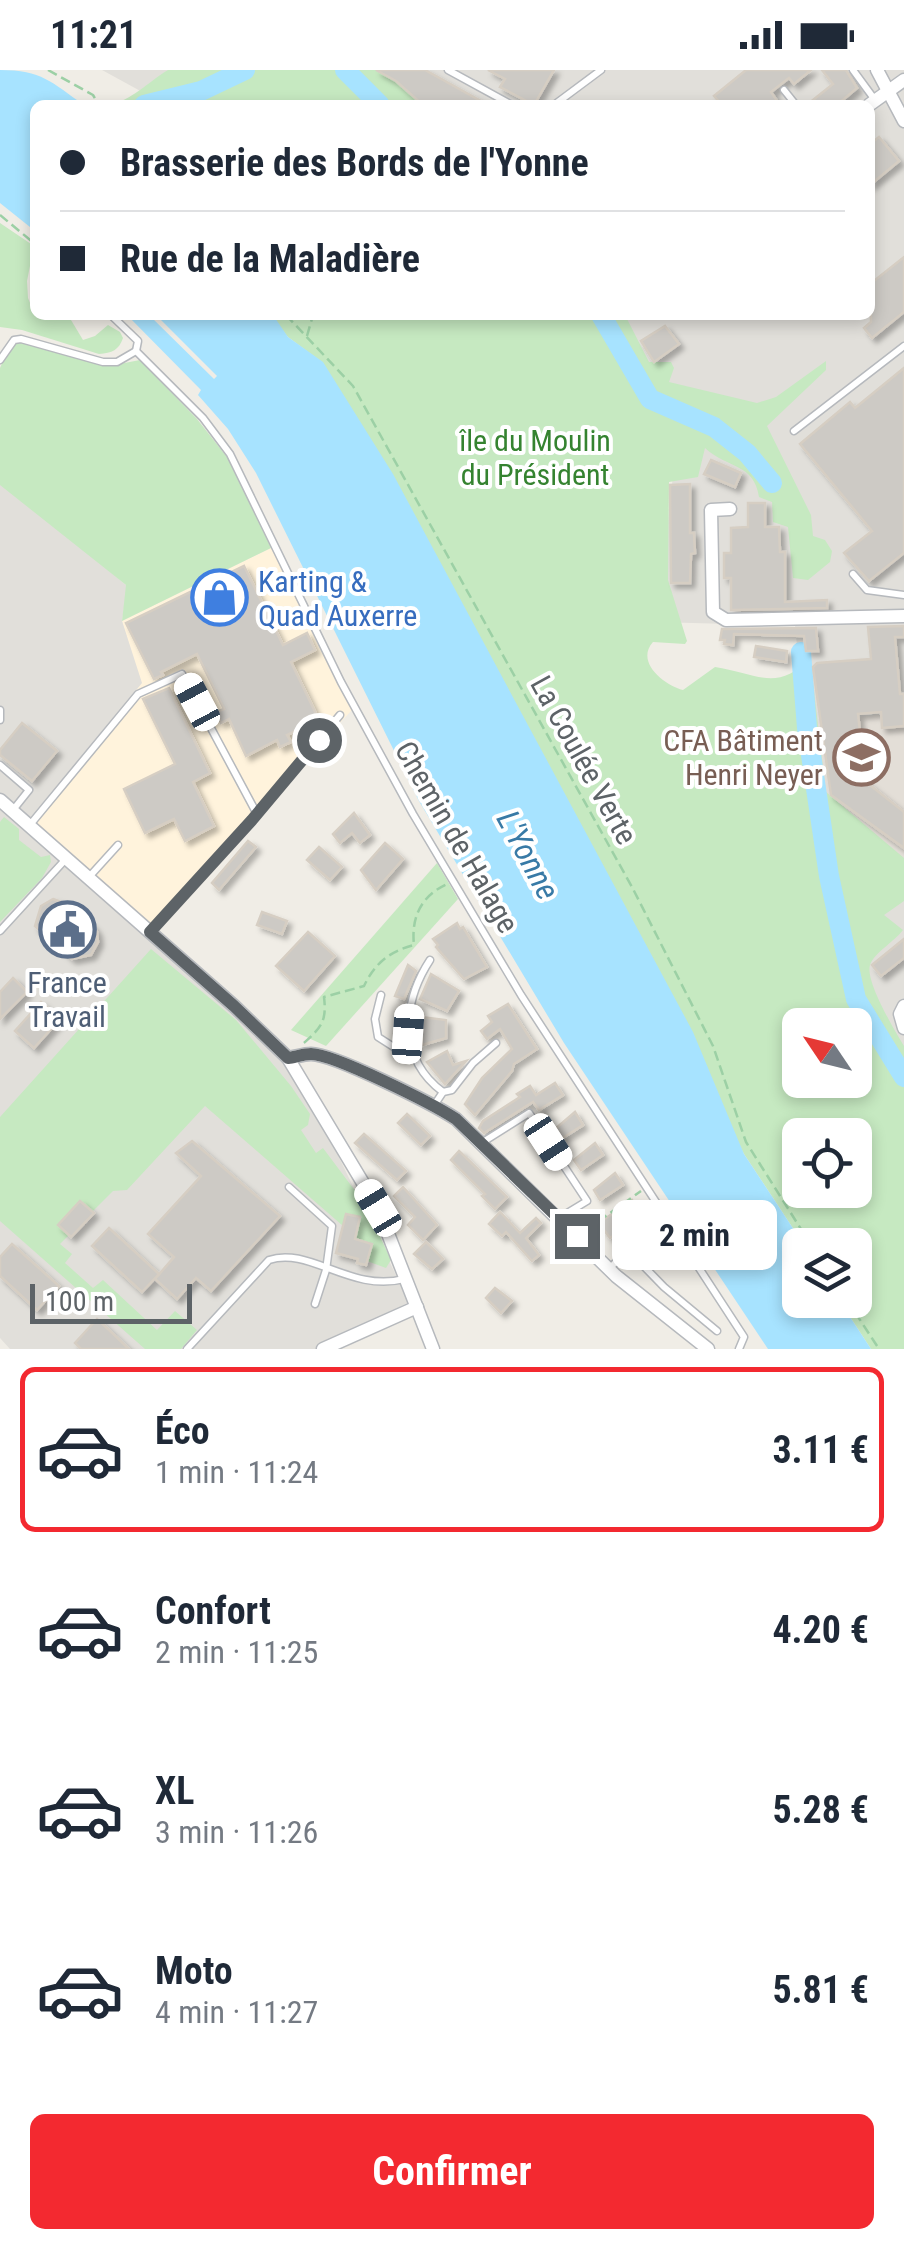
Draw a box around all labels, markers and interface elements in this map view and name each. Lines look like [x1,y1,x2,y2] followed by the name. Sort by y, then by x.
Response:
[50,13,137,57] text: 11:21
[120,141,589,185] text: Brasserie des Bords de l'Yonne
[120,237,420,281] text: Rue de la Maladière
[458,423,611,492] park label: île du Moulin du Président
[258,564,417,633] place label: Karting & Quad Auxerre
[189,568,249,628] shop icon: Karting & Quad Auxerre
[170,668,224,736] car
[523,670,645,850] street label: La Coulée Verte
[297,718,342,763] route start
[663,723,823,792] place label: CFA Bâtiment Henri Neyer
[832,727,892,787] school or university icon: CFA Bâtiment Henri Neyer
[388,735,526,939] street label: Chemin de Halage
[489,804,567,906] water label: L'Yonne
[37,900,97,960] public building icon: France Travail
[27,965,107,1034] place label: France Travail
[391,1003,425,1065] car
[782,1008,872,1098] north arrow
[782,1008,872,1318] map controls
[519,1109,577,1175] car
[782,1118,872,1208] button: locate
[350,1175,406,1241] car
[612,1201,777,1271] callout: 2 min
[555,1214,600,1259] route end
[659,1216,730,1254] text: 2 min
[782,1228,872,1318] button: layers
[30,1279,192,1324] scale bar
[45,1285,114,1318] text: 100 m
[35,1405,125,1495] icon: car
[155,1409,210,1453] text: Éco
[772,1428,869,1472] text: 3.11 €
[155,1453,318,1491] text: 1 min · 11:24
[35,1585,125,1675] icon: car
[155,1589,271,1633] text: Confort
[772,1608,869,1652] text: 4.20 €
[155,1633,318,1671] text: 2 min · 11:25
[35,1765,125,1855] icon: car
[155,1769,194,1813] text: XL
[772,1788,869,1832] text: 5.28 €
[155,1813,318,1851] text: 3 min · 11:26
[35,1945,125,2035] icon: car
[155,1949,233,1993] text: Moto
[772,1968,869,2012] text: 5.81 €
[155,1993,318,2031] text: 4 min · 11:27
[30,2114,874,2229] button: Confirmer

